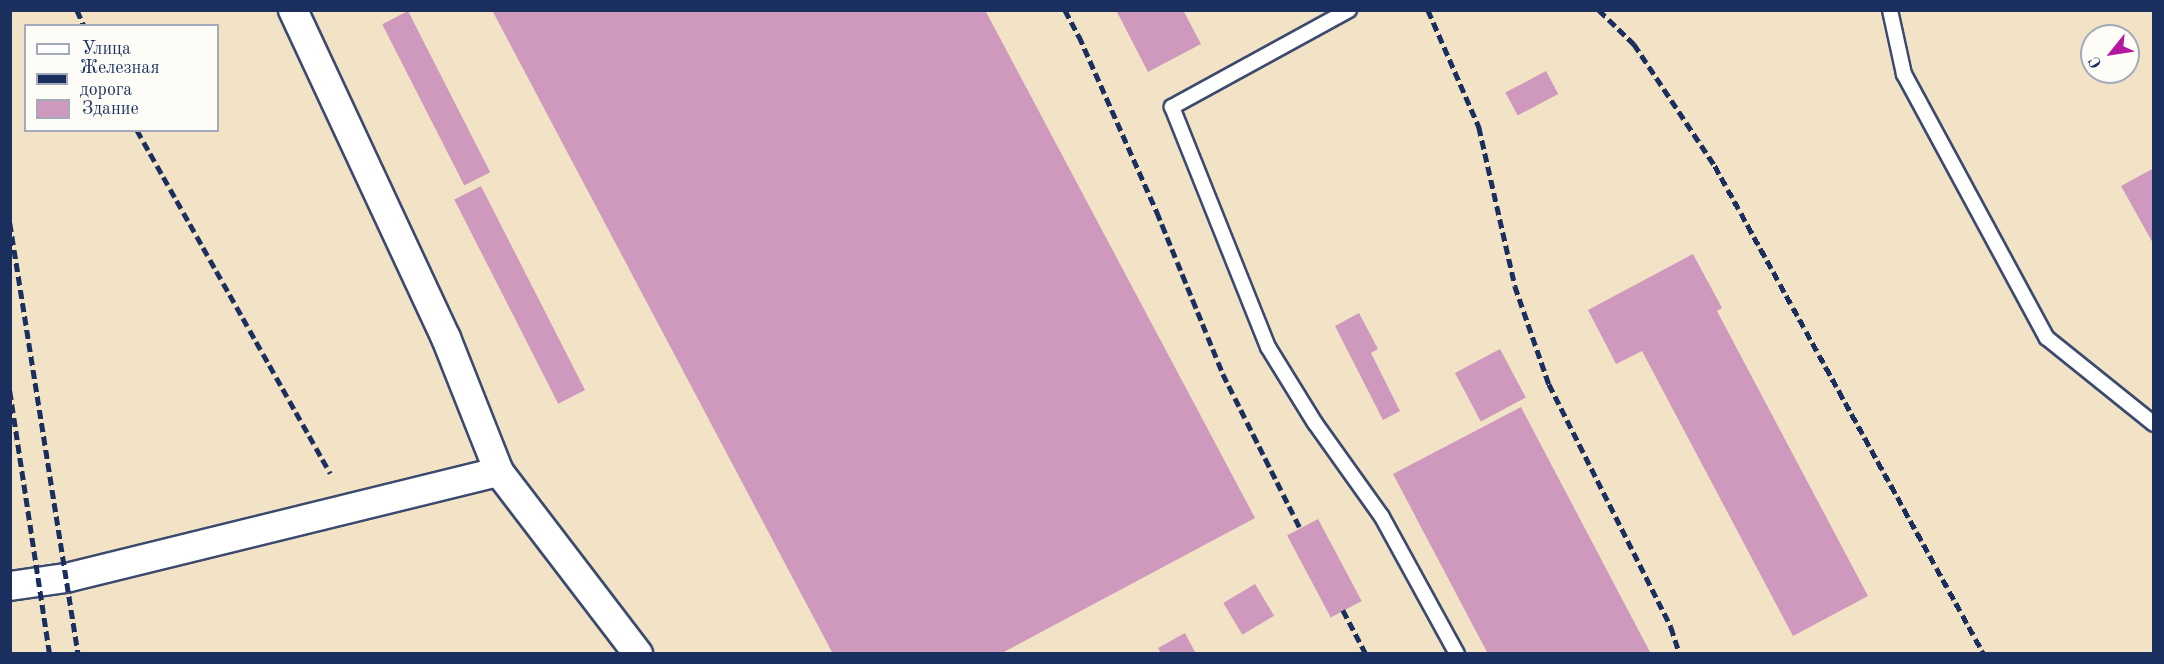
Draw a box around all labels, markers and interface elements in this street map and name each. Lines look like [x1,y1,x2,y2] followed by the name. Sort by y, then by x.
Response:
[24,24,219,132] legend
[2080,24,2140,84] north arrow
[82,40,131,58] text: Улица
[2087,53,2106,71] text: С
[80,59,160,99] text: Железная дорога
[82,100,139,118] text: Здание

